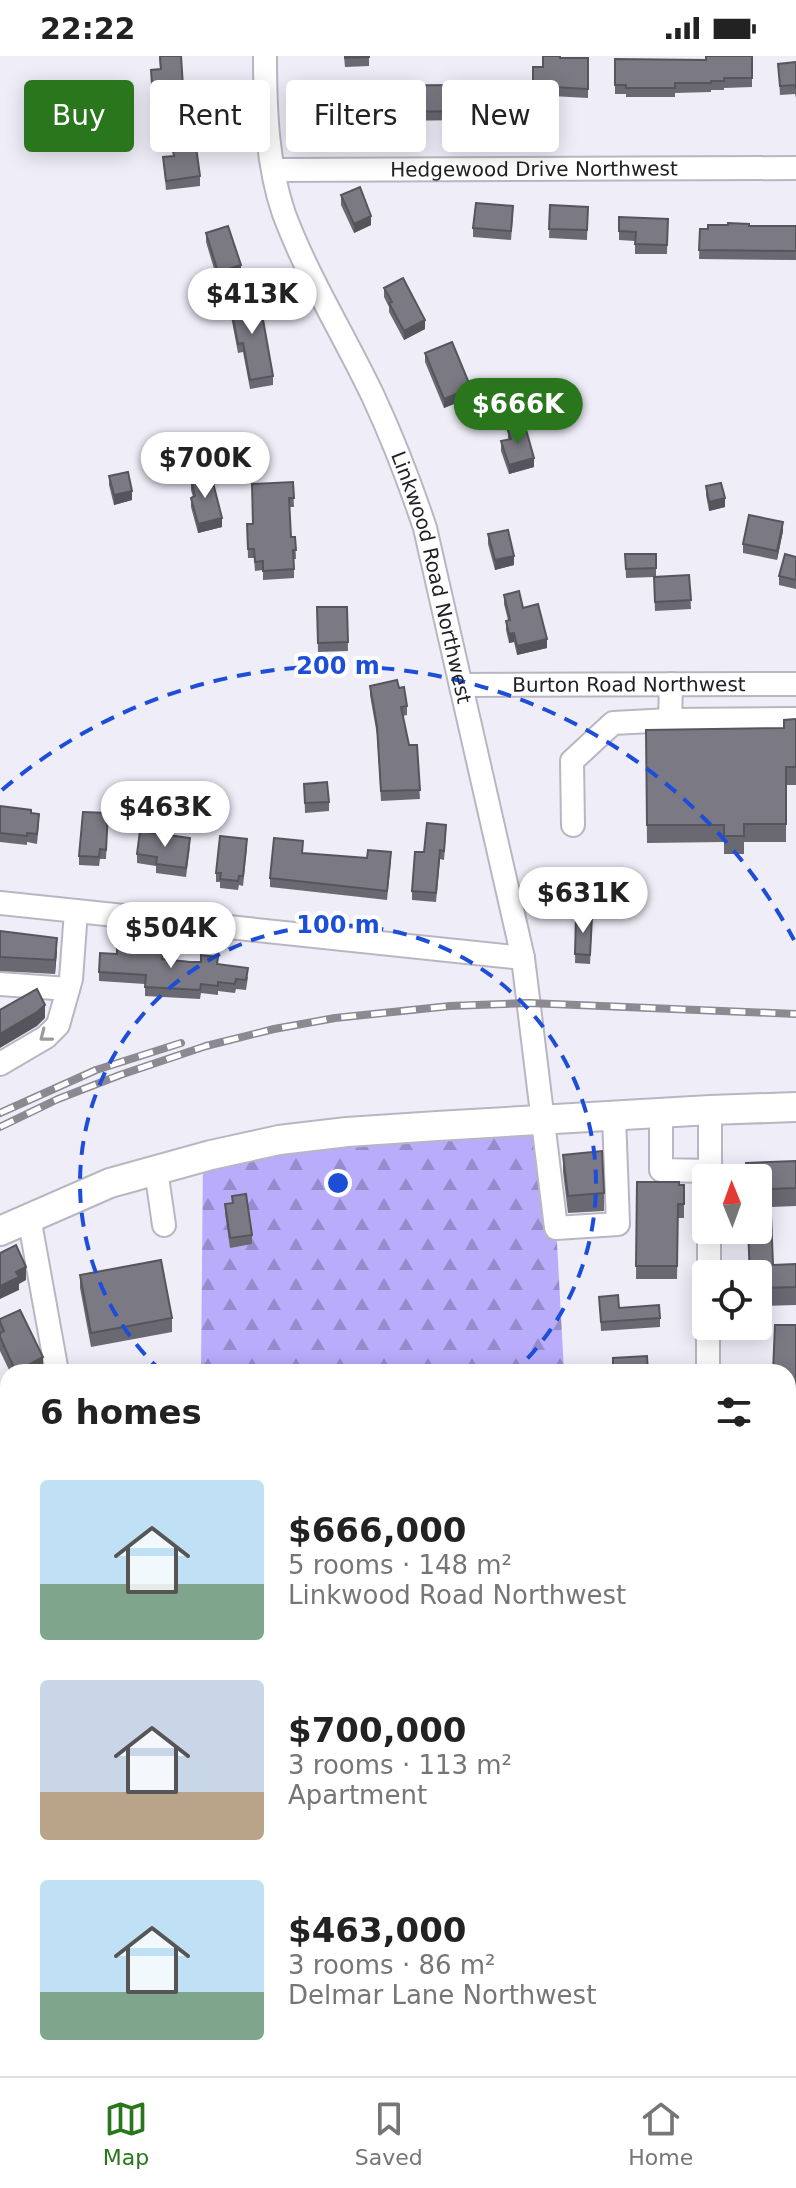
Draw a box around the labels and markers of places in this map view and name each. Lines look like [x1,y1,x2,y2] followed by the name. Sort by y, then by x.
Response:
[196,268,308,336] pin: $413K
[462,378,574,446] pin: $666K
[149,432,261,500] pin: $700K
[109,781,221,849] pin: $463K
[527,867,639,935] pin: $631K
[115,902,227,970] pin: $504K
[324,1169,352,1197] centre of rings

